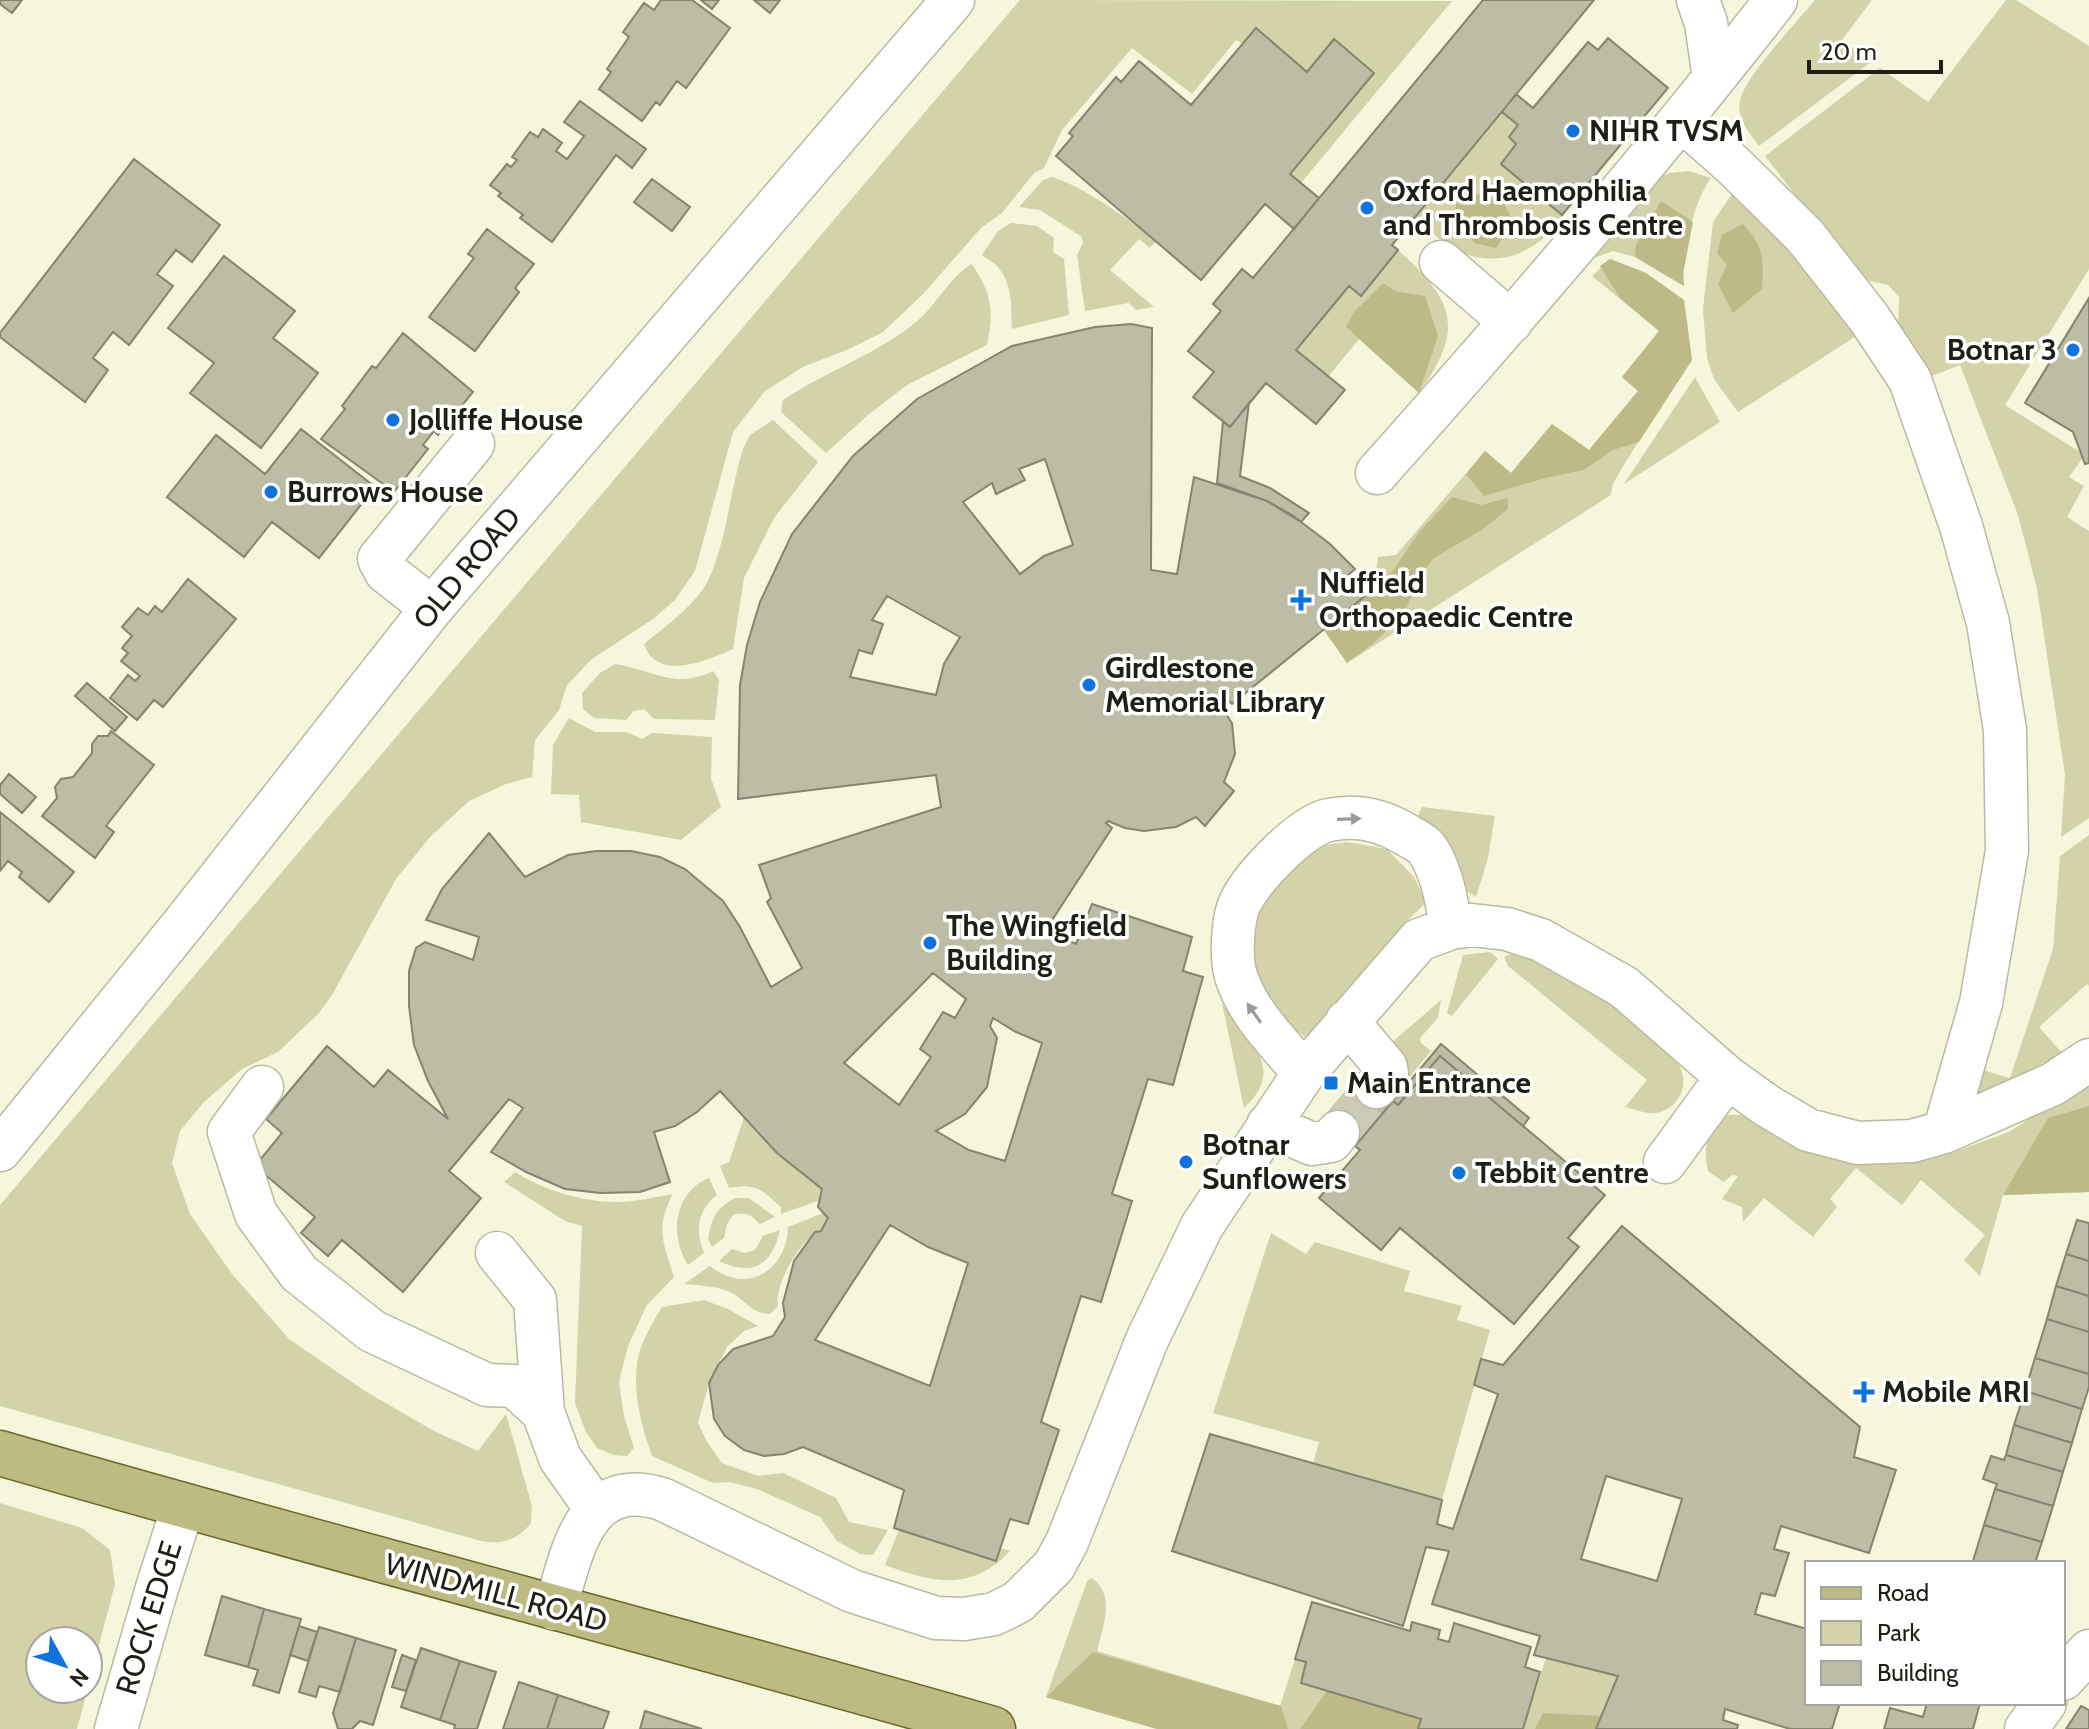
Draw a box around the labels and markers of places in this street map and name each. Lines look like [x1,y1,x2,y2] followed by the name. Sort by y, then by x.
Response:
[1589,112,1744,149] place label: NIHR TVSM
[1564,122,1582,140] marker: NIHR TVSM
[1383,172,1683,243] place label: Oxford Haemophilia and Thrombosis Centre
[1358,199,1376,217] marker: Oxford Haemophilia and Thrombosis Centre
[1947,331,2057,368] place label: Botnar 3
[2064,341,2082,359] marker: Botnar 3
[408,401,583,438] place label: Jolliffe House
[384,411,402,429] marker: Jolliffe House
[287,473,483,510] place label: Burrows House
[262,483,280,501] marker: Burrows House
[1319,564,1573,635] place label: Nuffield Orthopaedic Centre
[1290,589,1312,611] marker: Nuffield Orthopaedic Centre
[1105,649,1326,720] place label: Girdlestone Memorial Library
[1080,676,1098,694] marker: Girdlestone Memorial Library
[946,907,1127,978] place label: The Wingfield Building
[921,934,939,952] marker: The Wingfield Building
[1347,1064,1531,1101] place label: Main Entrance
[1322,1074,1340,1092] marker: Main Entrance
[1202,1126,1347,1197] place label: Botnar Sunflowers
[1177,1153,1195,1171] marker: Botnar Sunflowers
[1475,1154,1649,1191] place label: Tebbit Centre
[1450,1164,1468,1182] marker: Tebbit Centre
[1882,1373,2030,1410] place label: Mobile MRI
[1853,1381,1875,1403] marker: Mobile MRI

